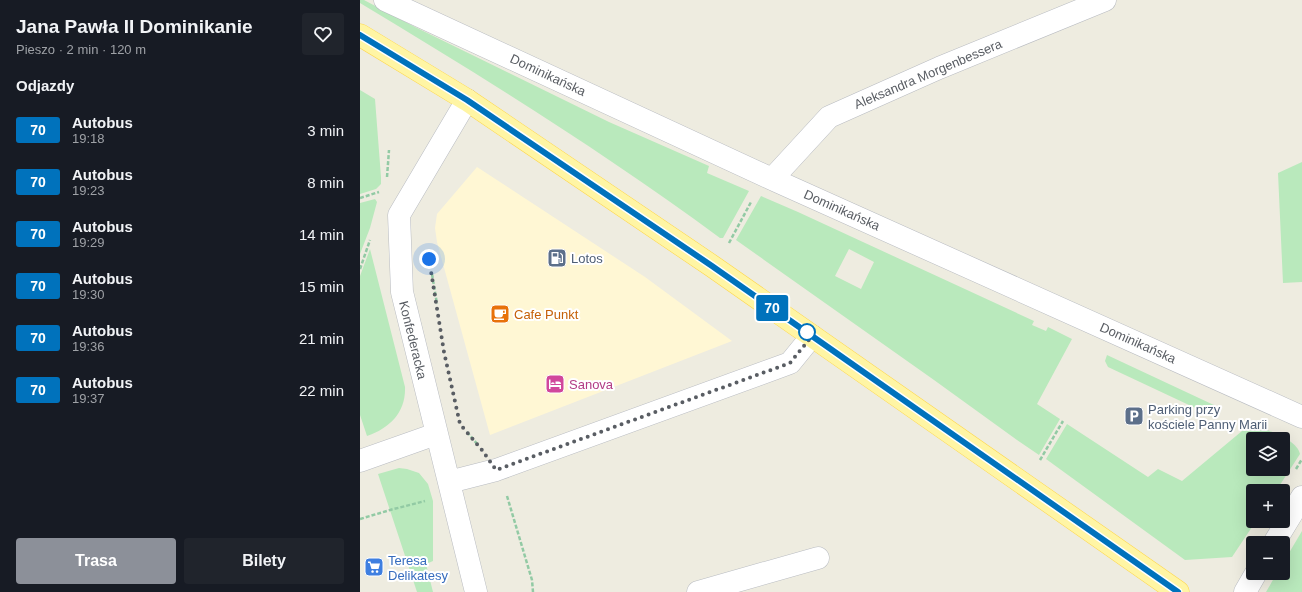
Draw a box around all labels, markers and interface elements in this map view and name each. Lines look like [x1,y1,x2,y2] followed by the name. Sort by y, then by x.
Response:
[302,13,344,55] button: heart
[16,16,253,37] text: Jana Pawła II Dominikanie
[852,36,1005,112] street label: Aleksandra Morgenbessera
[16,42,146,57] text: Pieszo · 2 min · 120 m
[508,51,589,99] street label: Dominikańska
[16,77,74,94] text: Odjazdy
[72,114,133,131] text: Autobus
[30,122,46,138] text: 70
[307,122,344,139] text: 3 min
[72,131,105,146] text: 19:18
[72,166,133,183] text: Autobus
[30,174,46,190] text: 70
[307,174,344,191] text: 8 min
[72,183,105,198] text: 19:23
[802,187,883,234] street label: Dominikańska
[72,218,133,235] text: Autobus
[30,226,46,242] text: 70
[299,226,344,243] text: 14 min
[72,235,105,250] text: 19:29
[546,247,568,269] fuel station icon: Lotos
[419,249,439,269] your location
[571,251,603,266] place label: Lotos
[72,270,133,287] text: Autobus
[30,278,46,294] text: 70
[299,278,344,295] text: 15 min
[72,287,105,302] text: 19:30
[754,295,790,321] line badge: 70
[396,299,430,381] street label: Konfederacka
[764,300,780,316] text: 70
[489,303,511,325] cafe icon: Cafe Punkt
[514,307,579,322] place label: Cafe Punkt
[1098,320,1179,367] street label: Dominikańska
[72,322,133,339] text: Autobus
[798,323,816,341] unlabelled marker
[30,330,46,346] text: 70
[299,330,344,347] text: 21 min
[72,339,105,354] text: 19:36
[544,373,566,395] hotel icon: Sanova
[72,374,133,391] text: Autobus
[569,377,614,392] place label: Sanova
[30,382,46,398] text: 70
[299,382,344,399] text: 22 min
[72,391,105,406] text: 19:37
[1148,402,1267,432] place label: Parking przy kościele Panny Marii
[1123,405,1145,427] parking icon: Parking przy kościele Panny Marii
[1246,432,1290,580] map controls
[1246,432,1290,476] button: layers
[1246,484,1290,528] button: +
[1246,536,1290,580] button: −
[16,538,176,584] button: Trasa
[184,538,344,584] button: Bilety
[388,553,448,583] place label: Teresa Delikatesy
[363,556,385,578] supermarket icon: Teresa Delikatesy

